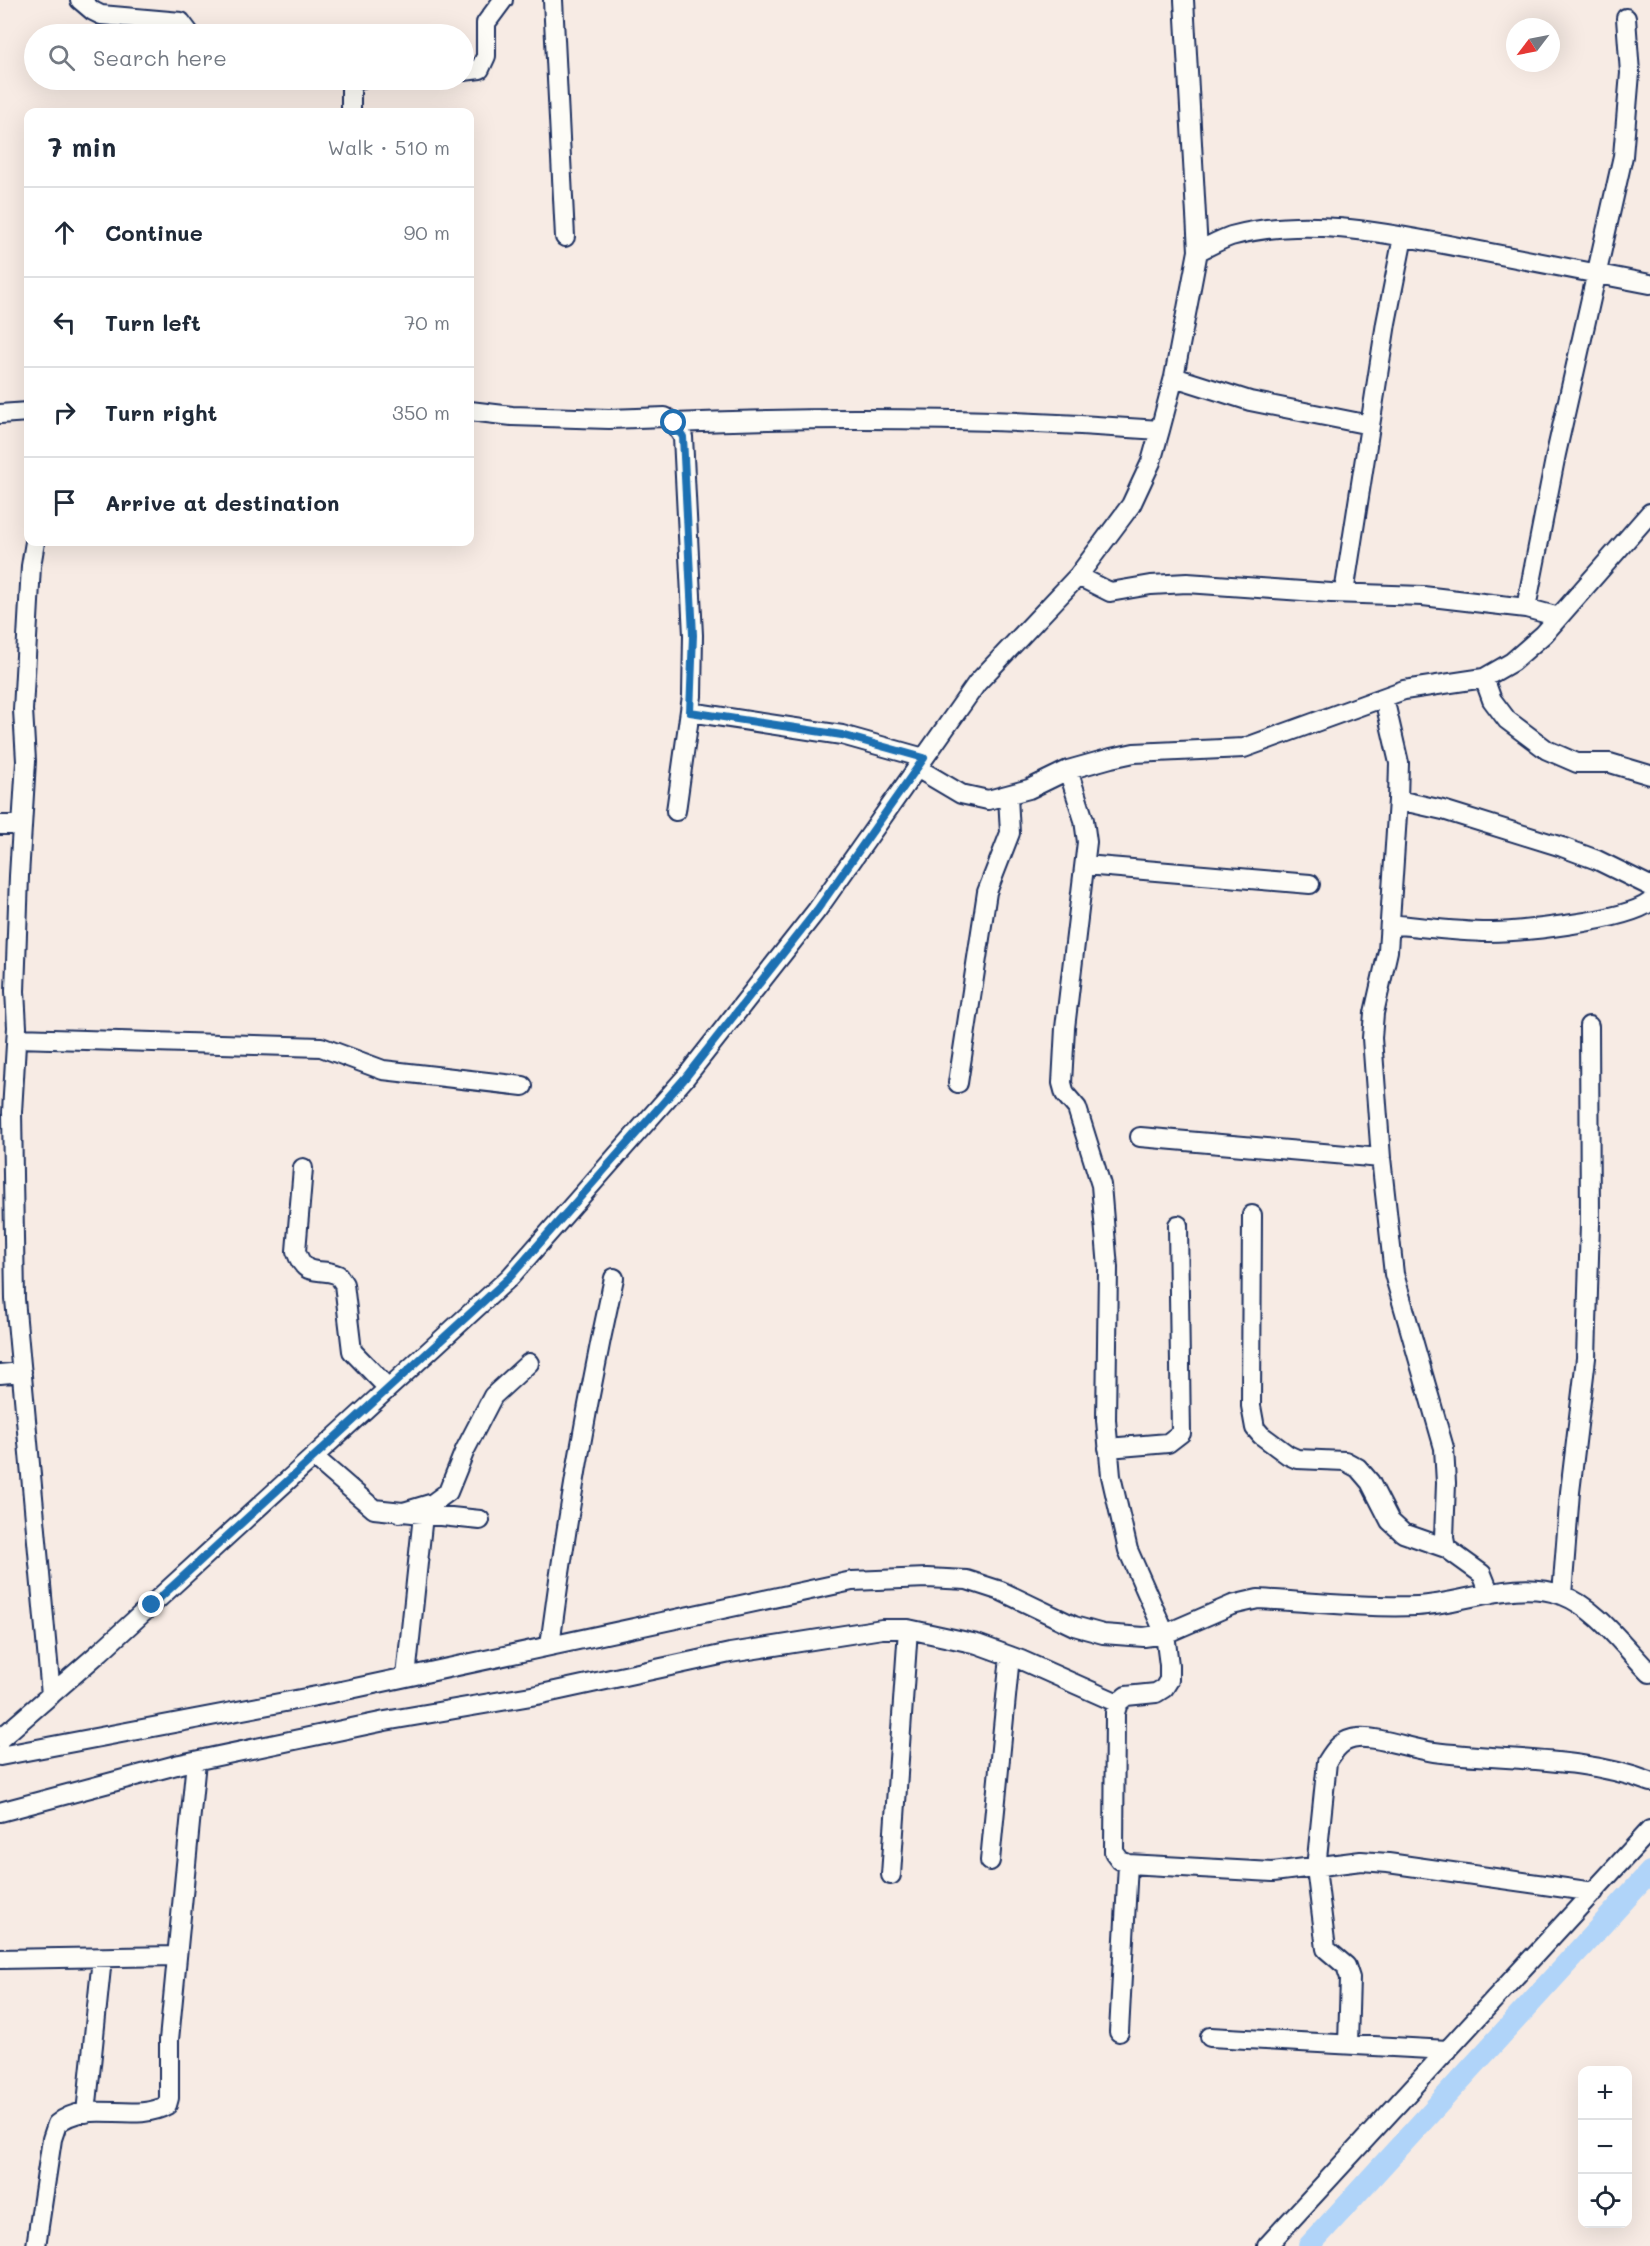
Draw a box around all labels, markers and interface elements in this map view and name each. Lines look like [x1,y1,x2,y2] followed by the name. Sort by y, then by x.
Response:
[1506,18,1560,72] north arrow
[24,24,474,90] search box
[45,41,78,74] icon: search
[93,43,227,72] text: Search here
[48,130,116,164] text: 7 min
[328,134,450,160] text: Walk · 510 m
[48,216,81,249] icon: ahead
[105,218,203,247] text: Continue
[404,219,450,245] text: 90 m
[48,306,81,339] icon: left
[105,308,201,337] text: Turn left
[404,309,450,335] text: 70 m
[48,396,81,429] icon: right
[105,398,217,427] text: Turn right
[392,399,450,425] text: 350 m
[660,409,686,435] route start
[48,486,81,519] icon: arrive
[105,488,340,517] text: Arrive at destination
[138,1591,164,1617] route end
[1578,2066,1632,2228] map controls
[1578,2066,1632,2120] button: +
[1578,2120,1632,2174] button: −
[1578,2174,1632,2228] button: locate

